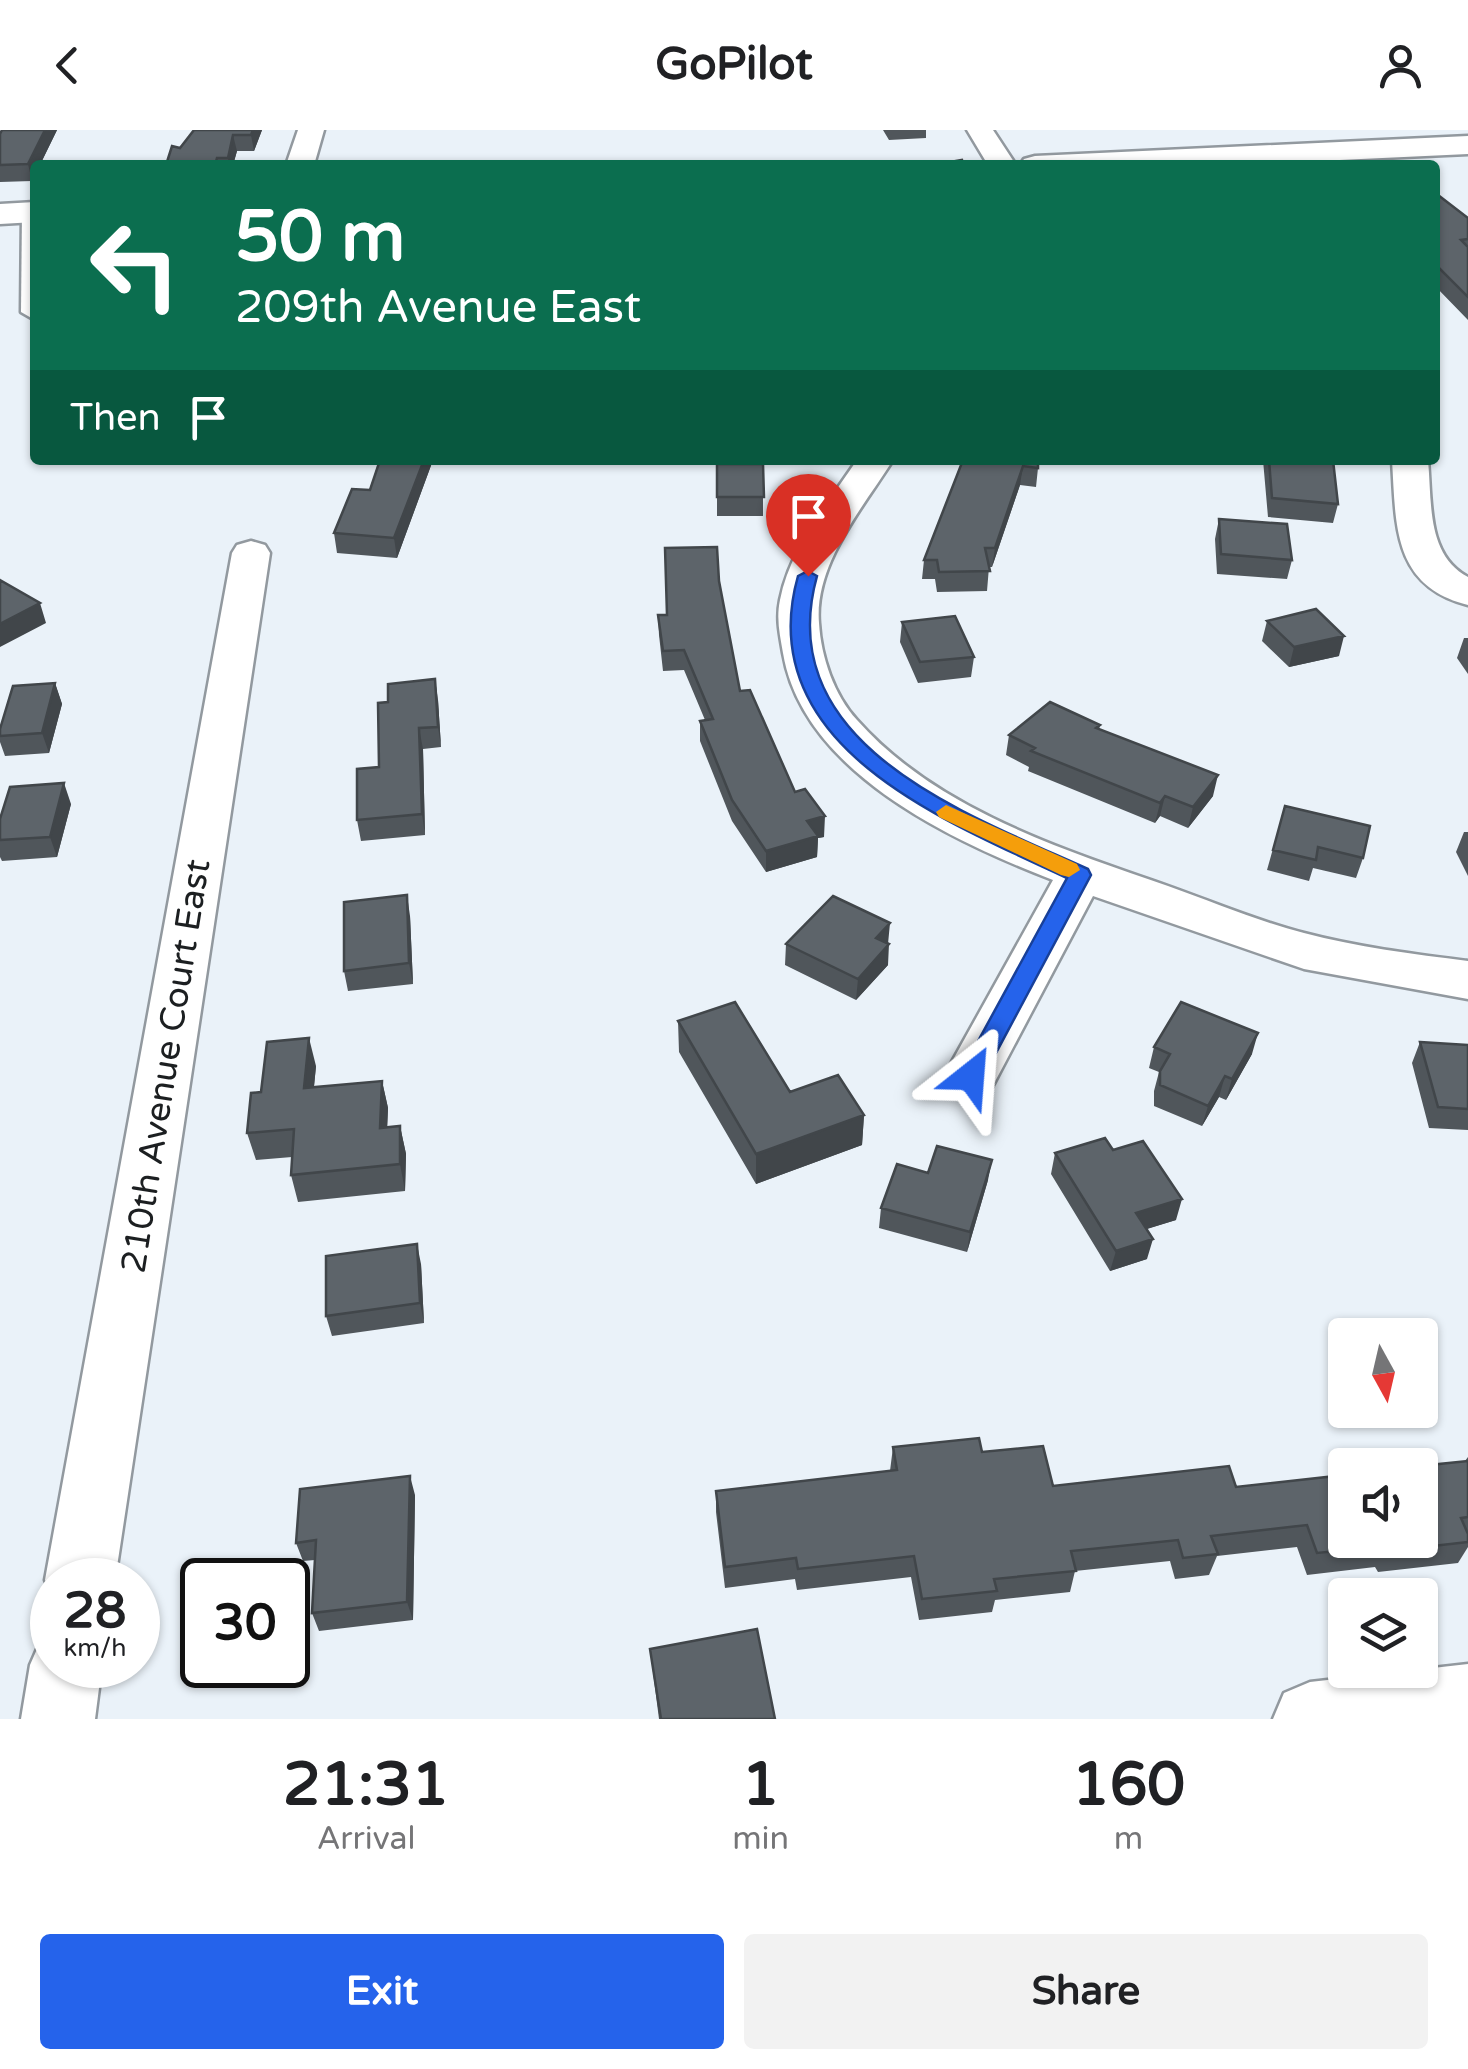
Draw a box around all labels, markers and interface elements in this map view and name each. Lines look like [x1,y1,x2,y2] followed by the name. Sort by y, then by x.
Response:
[40,38,95,93] icon: back
[655,38,813,92] text: GoPilot
[1373,38,1428,93] icon: person
[235,196,405,280] text: 50 m
[70,200,200,330] icon: left
[235,281,641,335] text: 209th Avenue East
[181,390,236,445] icon: arrive
[70,395,161,441] text: Then
[766,474,851,577] pin
[781,489,836,544] icon: arrive
[113,856,219,1276] street label: 210th Avenue Court East
[919,1024,1023,1128] position arrow
[1328,1318,1438,1428] north arrow
[1328,1318,1438,1688] map controls
[1328,1448,1438,1558] button: sound
[180,1558,310,1688] speed limit sign: 30
[1328,1578,1438,1688] button: layers
[64,1581,126,1641] text: 28
[64,1633,126,1663] text: km/h
[283,1749,449,1821] text: 21:31
[742,1749,779,1821] text: 1
[1072,1749,1185,1821] text: 160
[317,1820,416,1858] text: Arrival
[732,1820,789,1858] text: min
[1114,1820,1143,1858] text: m
[40,1934,724,2049] button: Exit
[744,1934,1428,2049] button: Share

